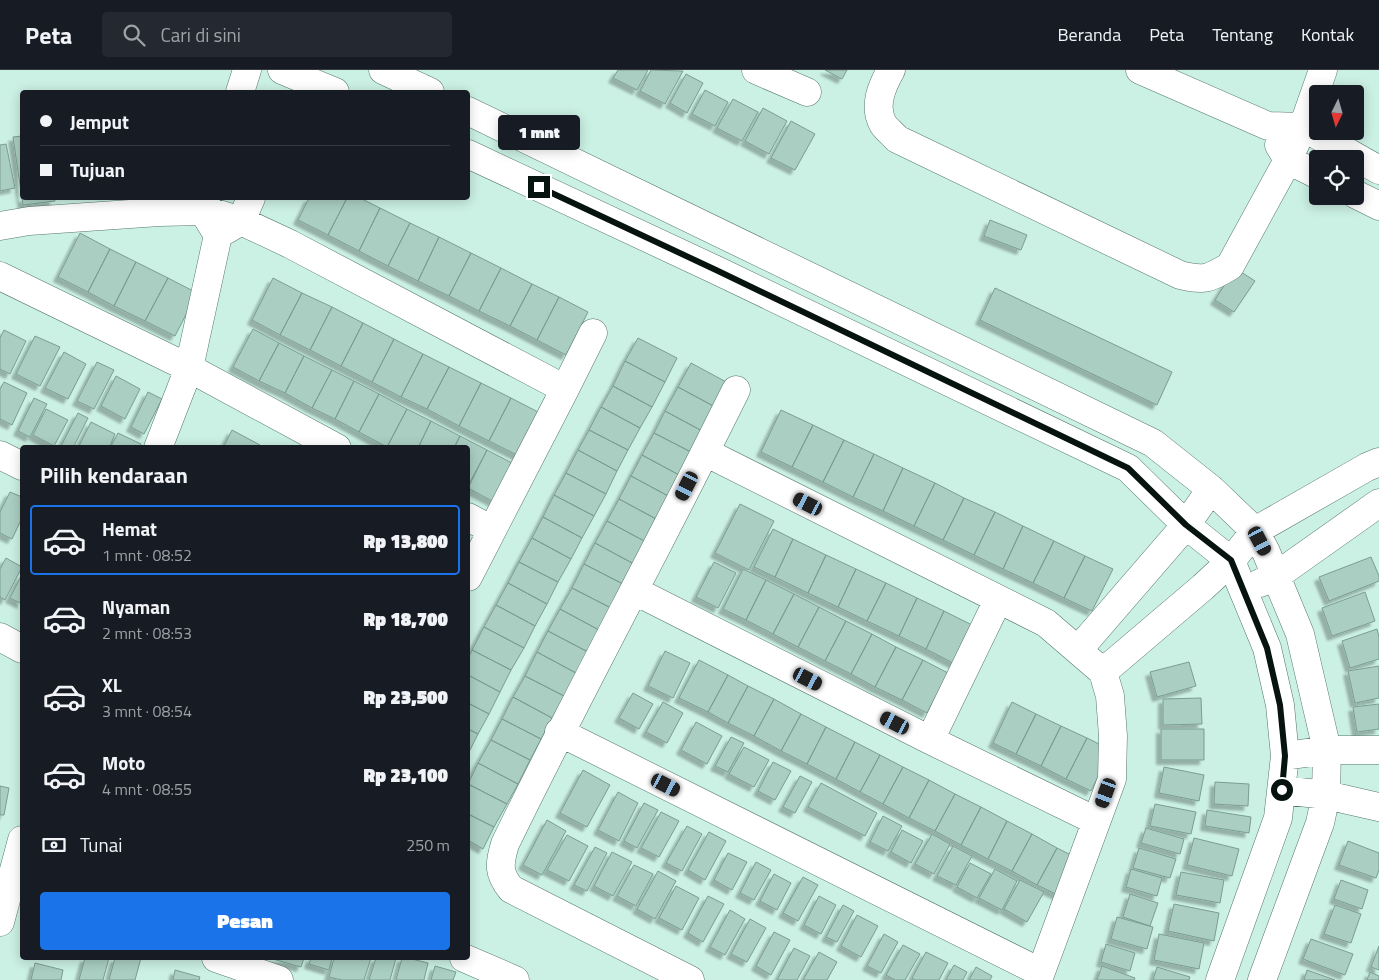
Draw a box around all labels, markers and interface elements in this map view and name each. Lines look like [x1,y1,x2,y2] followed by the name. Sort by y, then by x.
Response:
[102,12,452,57] search box
[25,17,72,53] text: Peta
[160,20,241,49] text: Cari di sini
[120,21,148,49] icon: search
[1058,21,1121,48] text: Beranda
[1149,21,1184,48] text: Peta
[1212,21,1273,48] text: Tentang
[1301,21,1354,48] text: Kontak
[1309,85,1364,140] north arrow
[1309,85,1364,205] map controls
[70,107,129,136] text: Jemput
[498,114,580,150] callout: 1 mnt
[518,120,560,144] text: 1 mnt
[1309,150,1364,205] button: locate
[70,155,125,184] text: Tujuan
[528,176,550,198] route end
[40,458,188,492] text: Pilih kendaraan
[673,469,700,503] car
[791,491,824,517] car
[102,514,157,543] text: Hemat
[42,518,87,563] icon: car
[1246,524,1273,558] car
[364,526,448,555] text: Rp 13,800
[102,543,192,567] text: 1 mnt · 08:52
[102,592,170,621] text: Nyaman
[42,596,87,641] icon: car
[364,604,448,633] text: Rp 18,700
[102,621,192,645] text: 2 mnt · 08:53
[791,666,824,692] car
[102,670,122,699] text: XL
[42,674,87,719] icon: car
[364,682,448,711] text: Rp 23,500
[102,699,192,723] text: 3 mnt · 08:54
[878,710,911,736] car
[102,748,145,777] text: Moto
[42,752,87,797] icon: car
[364,760,448,789] text: Rp 23,100
[649,772,682,798] car
[1093,776,1118,810] car
[102,777,192,801] text: 4 mnt · 08:55
[1271,779,1293,801] route start
[80,830,122,859] text: Tunai
[40,831,68,859] icon: cash
[406,833,450,857] text: 250 m
[40,892,450,950] button: Pesan

